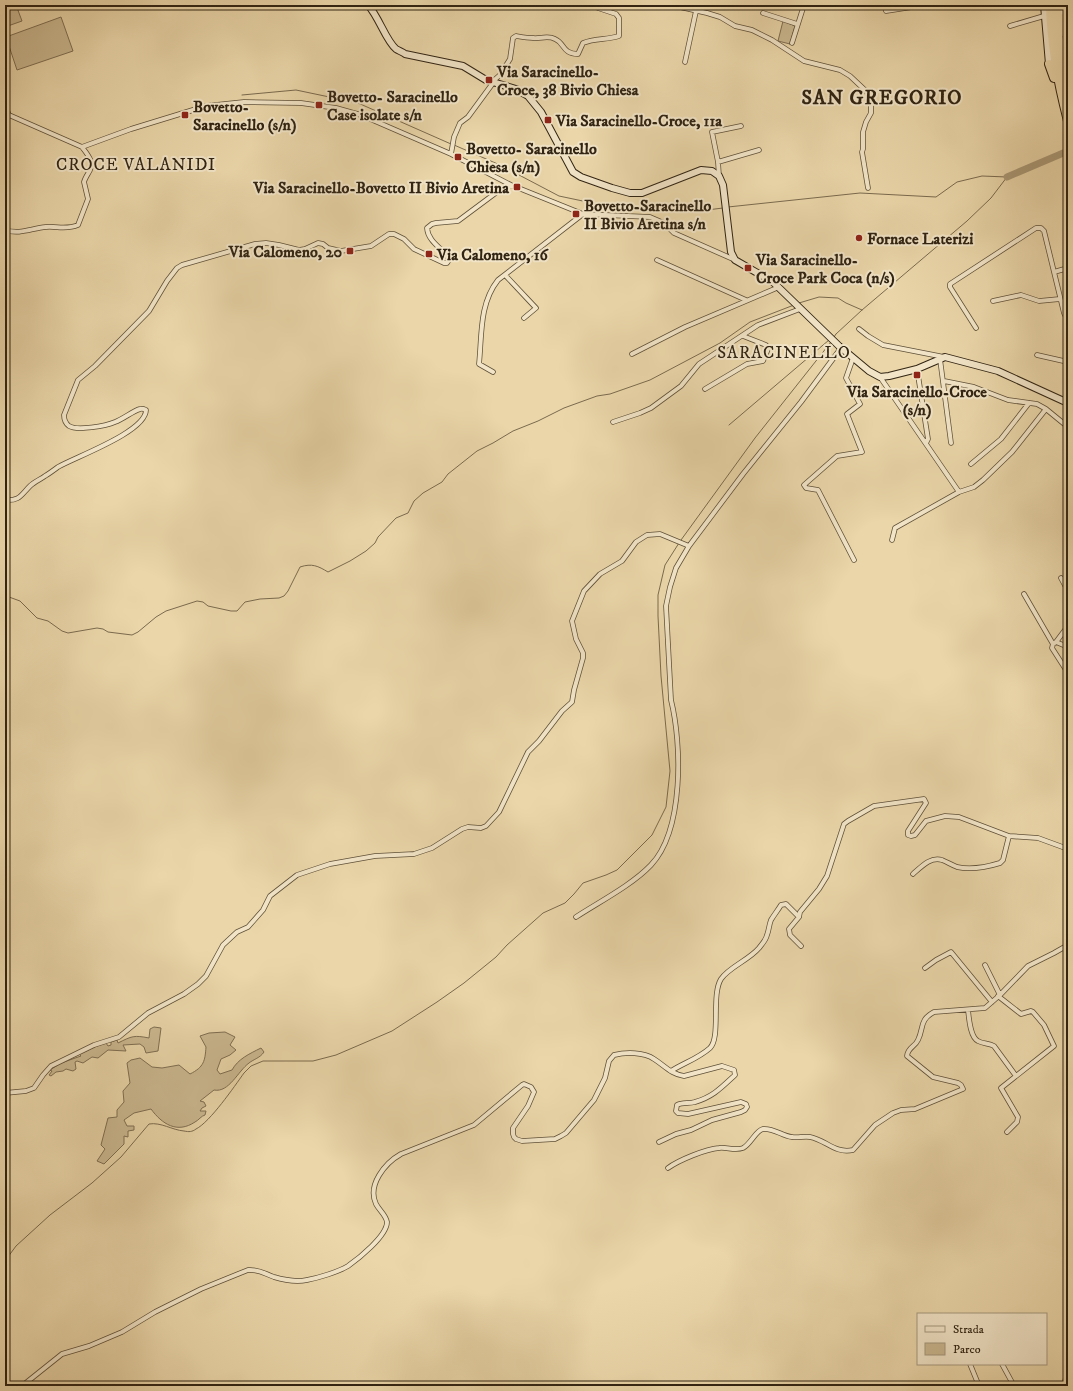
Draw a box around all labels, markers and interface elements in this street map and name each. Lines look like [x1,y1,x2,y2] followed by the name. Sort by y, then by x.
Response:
[496,62,640,100] place label: Via Saracinello- Croce, 38 Bivio Chiesa
[484,75,494,85] marker: Via Saracinello- Croce, 38 Bivio Chiesa
[802,86,962,111] district label: SAN GREGORIO
[327,87,458,125] place label: Bovetto- Saracinello Case isolate s/n
[193,97,296,135] place label: Bovetto- Saracinello (s/n)
[314,100,324,110] marker: Bovetto- Saracinello Case isolate s/n
[180,110,190,120] marker: Bovetto- Saracinello (s/n)
[555,111,723,131] place label: Via Saracinello-Croce, 11a
[543,115,553,125] marker: Via Saracinello-Croce, 11a
[466,139,597,177] place label: Bovetto- Saracinello Chiesa (s/n)
[453,152,463,162] marker: Bovetto- Saracinello Chiesa (s/n)
[56,154,216,176] district label: CROCE VALANIDI
[253,178,510,198] place label: Via Saracinello-Bovetto II Bivio Aretina
[512,182,522,192] marker: Via Saracinello-Bovetto II Bivio Aretina
[584,196,711,234] place label: Bovetto-Saracinello II Bivio Aretina s/n
[571,209,581,219] marker: Bovetto-Saracinello II Bivio Aretina s/n
[867,229,973,249] place label: Fornace Laterizi
[854,233,864,243] marker: Fornace Laterizi
[228,242,342,262] place label: Via Calomeno, 20
[436,245,550,265] place label: Via Calomeno, 16
[345,246,355,256] marker: Via Calomeno, 20
[424,249,434,259] marker: Via Calomeno, 16
[755,250,895,288] place label: Via Saracinello- Croce Park Coca (n/s)
[743,263,753,273] marker: Via Saracinello- Croce Park Coca (n/s)
[717,342,851,364] district label: SARACINELLO
[912,370,922,380] marker: Via Saracinello-Croce (s/n)
[846,382,987,420] place label: Via Saracinello-Croce (s/n)
[917,1313,1047,1365] legend
[953,1322,985,1337] text: Strada
[953,1342,981,1357] text: Parco

